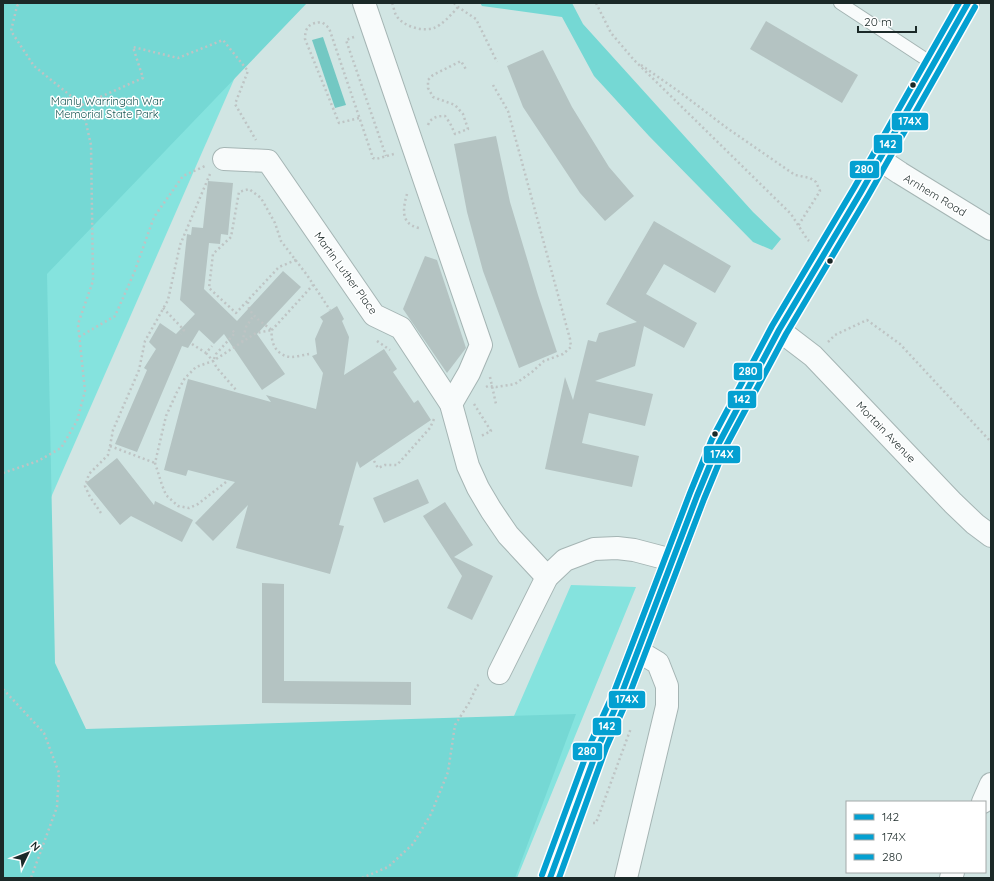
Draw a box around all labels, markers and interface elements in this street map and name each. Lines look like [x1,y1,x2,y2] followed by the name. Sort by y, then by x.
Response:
[858,8,916,34] scale bar
[864,14,892,29] text: 20 m
[908,80,918,90] unlabelled marker
[51,94,164,121] park label: Manly Warringah War Memorial State Park
[891,112,929,131] line badge: 174X
[898,114,922,128] text: 174X
[873,134,903,154] line badge: 142
[879,137,897,151] text: 142
[849,160,880,179] line badge: 280
[854,162,874,176] text: 280
[901,171,969,219] street label: Arnhem Road
[311,229,381,317] street label: Martin Luther Place
[825,256,835,266] unlabelled marker
[733,362,763,381] line badge: 280
[738,364,758,378] text: 280
[727,390,757,409] line badge: 142
[733,392,751,406] text: 142
[853,398,919,466] street label: Mortain Avenue
[710,429,720,439] unlabelled marker
[703,445,741,464] line badge: 174X
[710,447,734,461] text: 174X
[608,690,646,709] line badge: 174X
[615,692,639,706] text: 174X
[592,717,622,736] line badge: 142
[598,719,616,733] text: 142
[572,742,603,761] line badge: 280
[577,744,597,758] text: 280
[846,801,986,873] legend
[882,809,900,824] text: 142
[882,829,906,844] text: 174X
[8,833,48,873] north arrow
[27,838,43,854] text: N
[882,849,902,864] text: 280

